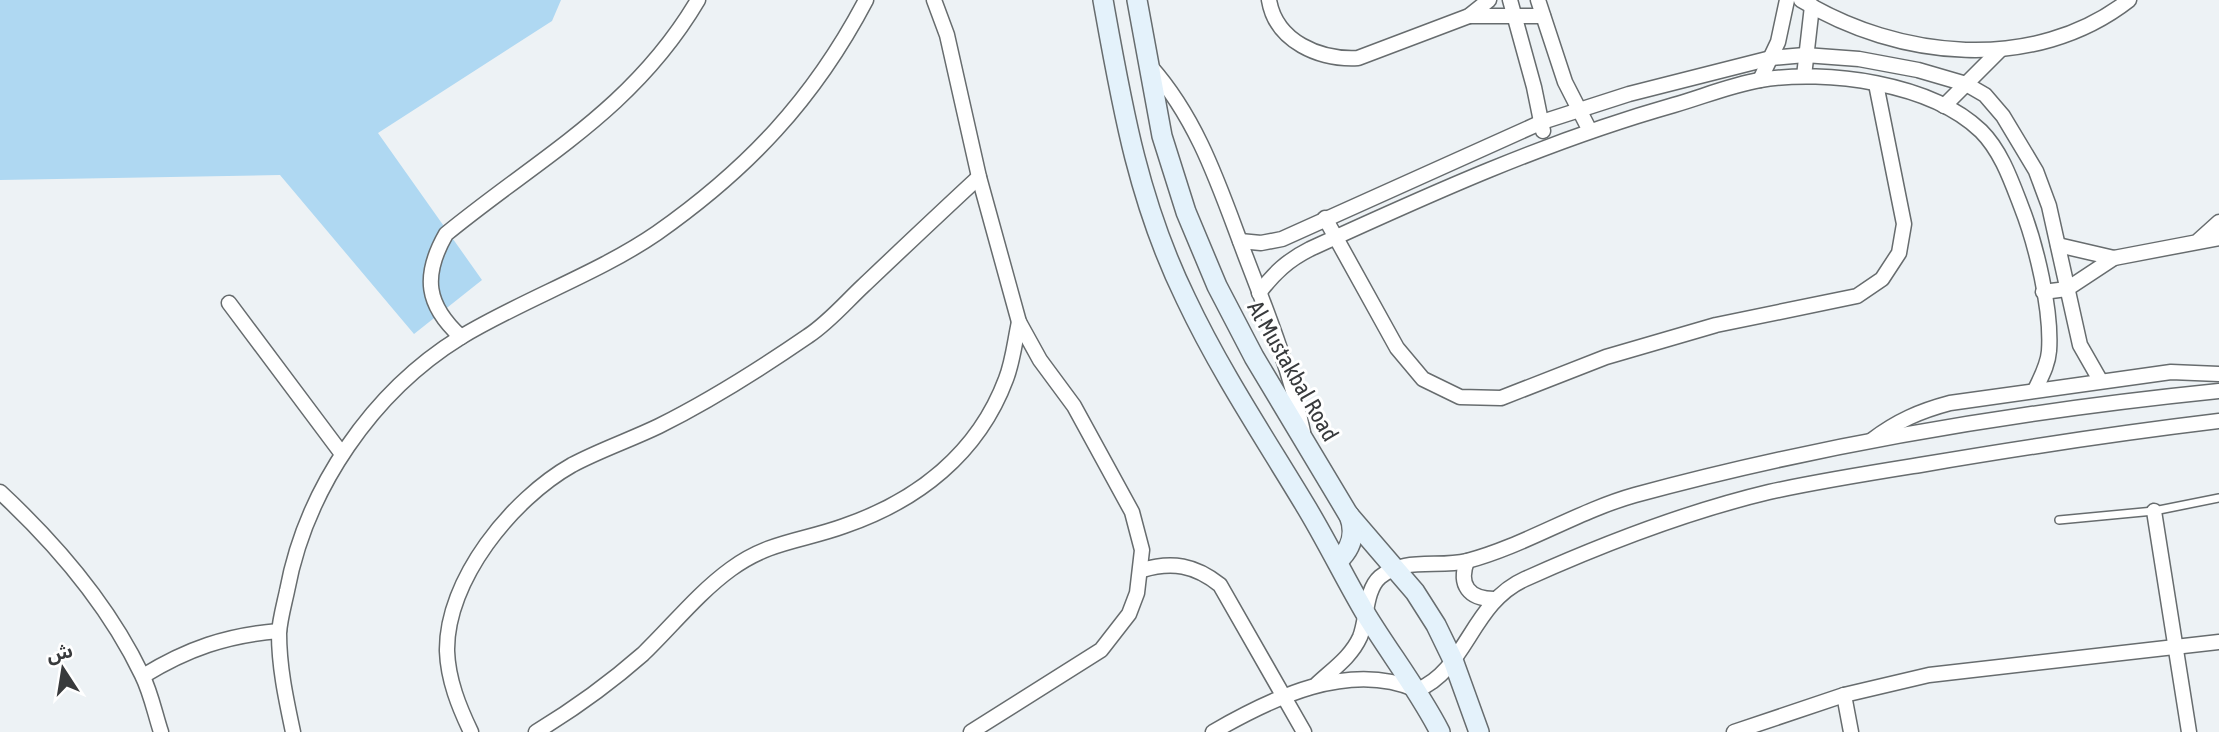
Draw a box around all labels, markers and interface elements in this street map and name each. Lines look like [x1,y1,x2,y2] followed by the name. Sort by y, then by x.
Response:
[1242,296,1344,446] street label: Al Mustakbal Road
[28,634,98,704] north arrow
[44,639,74,666] text: ش

